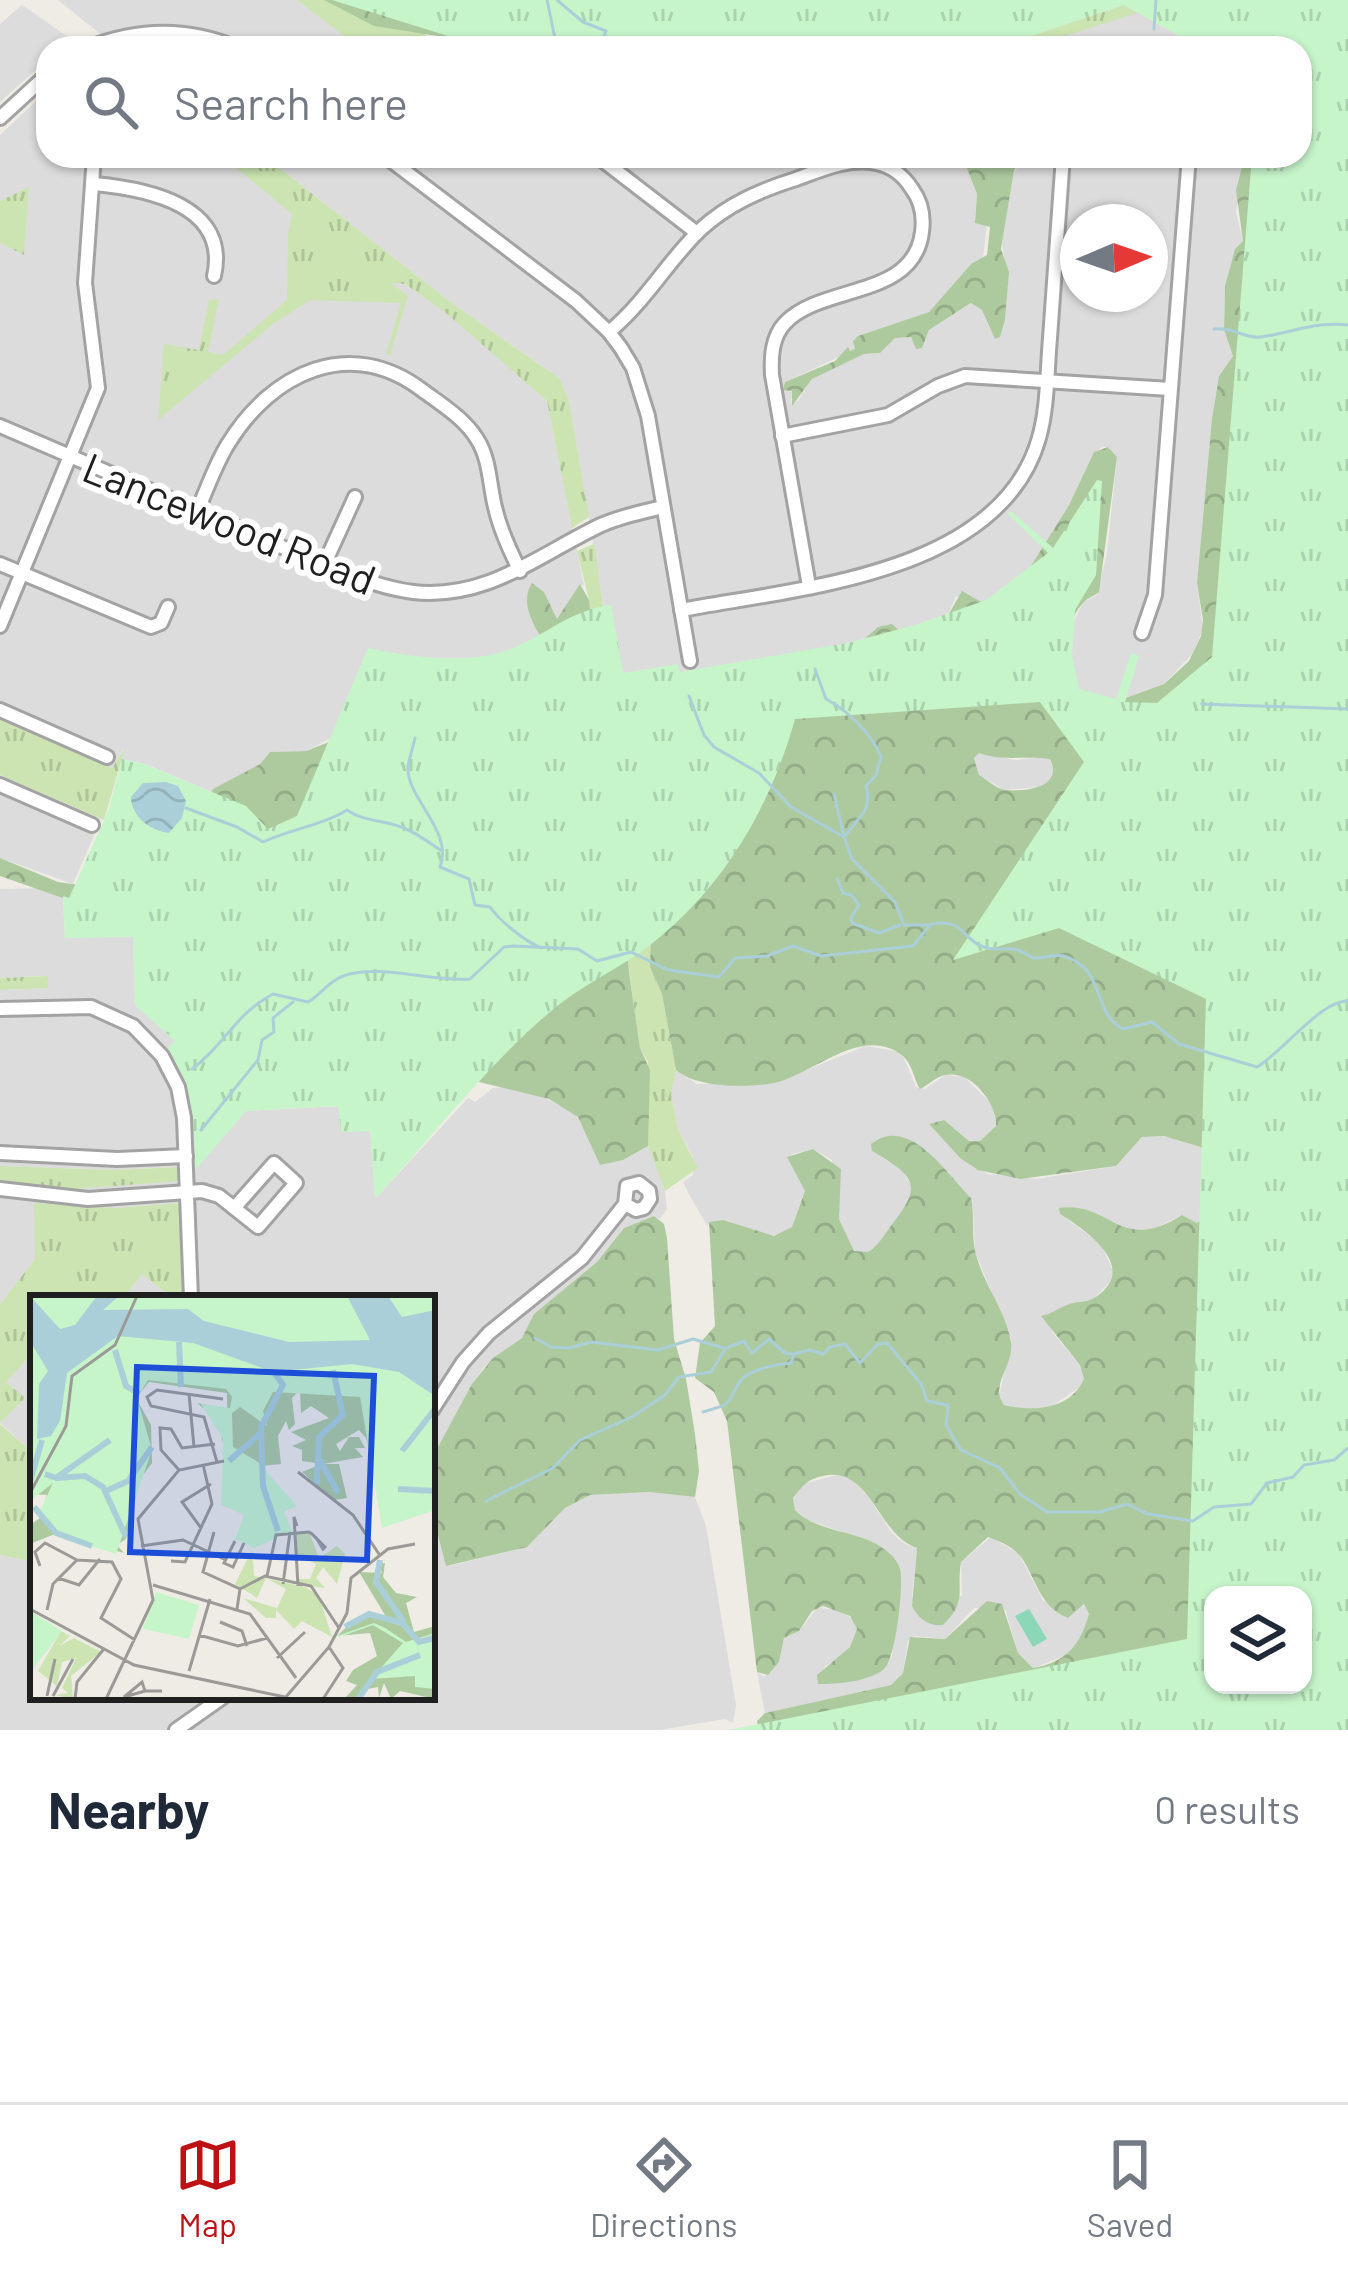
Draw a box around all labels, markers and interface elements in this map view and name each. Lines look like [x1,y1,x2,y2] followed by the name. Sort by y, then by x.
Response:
[36,36,1312,168] search box
[78,69,144,135] icon: search
[174,75,408,129] text: Search here
[1060,204,1168,312] north arrow
[77,441,383,603] street label: Lancewood Road
[30,1295,435,1700] inset map
[1204,1586,1312,1694] map controls
[1204,1586,1312,1694] button: layers
[48,1778,209,1839] text: Nearby
[1154,1785,1300,1832] text: 0 results
[175,2132,241,2244] tab: Map
[590,2132,737,2244] tab: Directions
[1087,2132,1173,2244] tab: Saved

